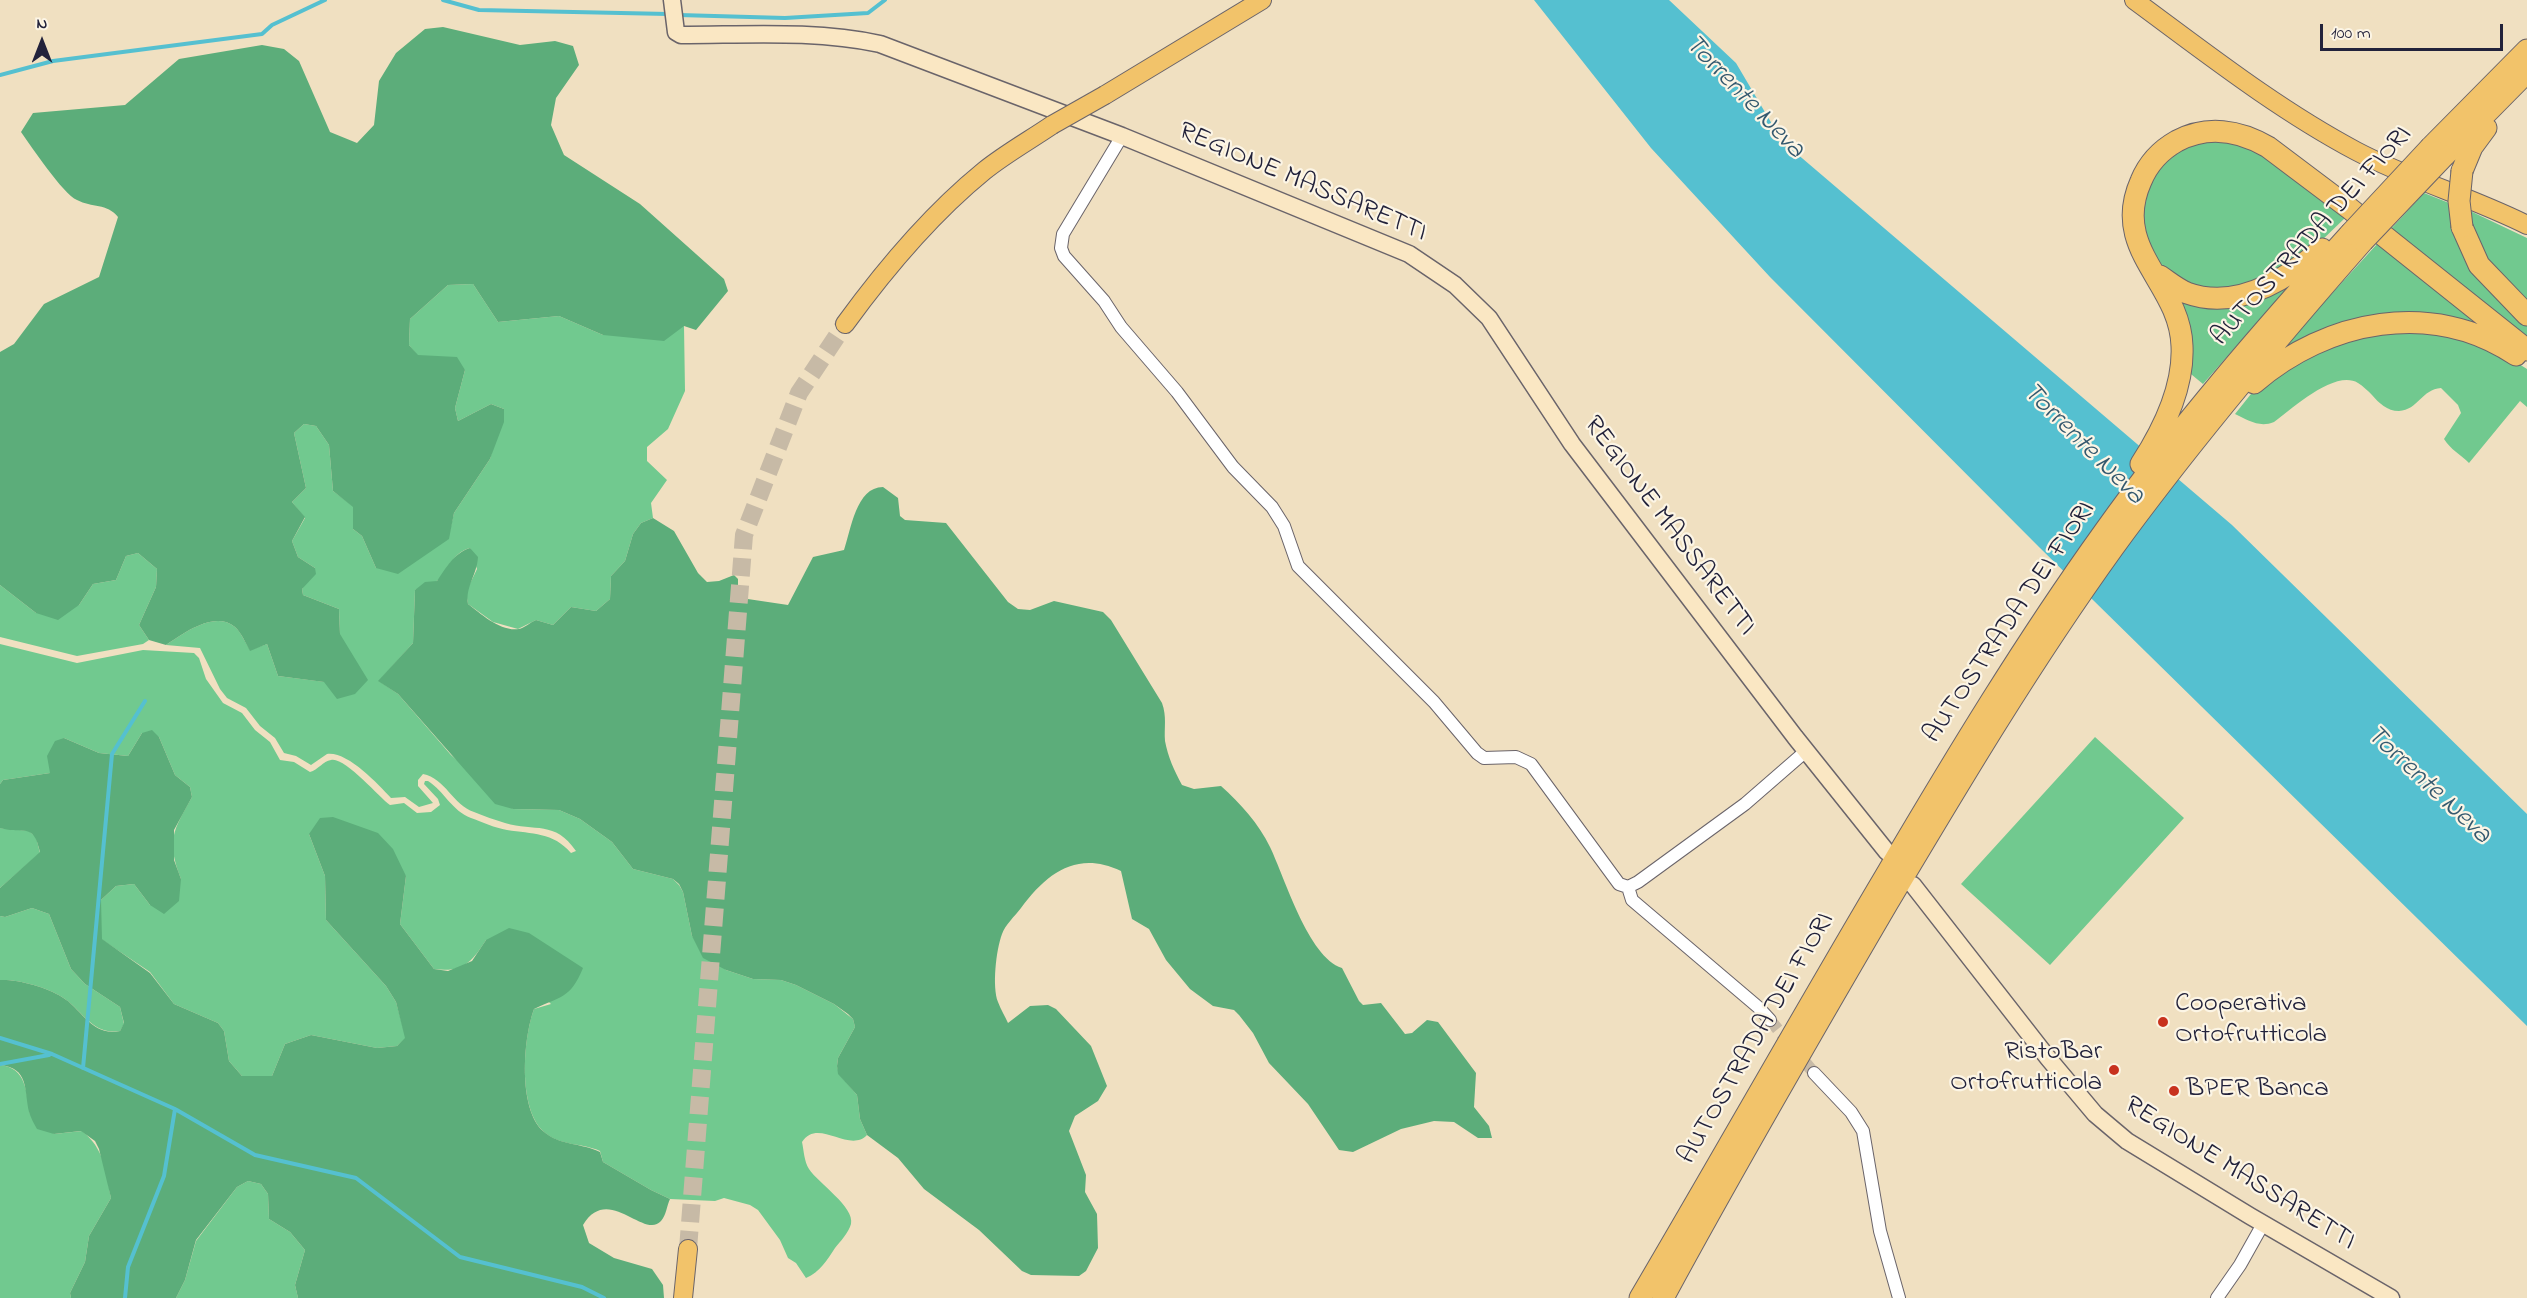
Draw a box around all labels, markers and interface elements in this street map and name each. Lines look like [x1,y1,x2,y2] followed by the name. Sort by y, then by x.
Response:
[12,12,72,72] north arrow
[37,12,47,36] text: N
[2323,12,2506,50] scale bar
[2331,21,2371,47] text: 100 m
[1676,29,1810,167] water label: Torrente Neva
[1173,117,1431,251] street label: REGIONE MASSARETTI
[2206,120,2420,354] street label: AUTOSTRADA DEI FIORI
[2014,377,2150,513] water label: Torrente Neva
[1575,411,1761,643] street label: REGIONE MASSARETTI
[1918,496,2104,750] street label: AUTOSTRADA DEI FIORI
[2357,719,2497,853] water label: Torrente Neva
[1673,907,1843,1171] street label: AUTOSTRADA DEI FIORI
[2175,990,2327,1053] place label: Cooperativa Ortofrutticola
[2156,1015,2170,1029] marker: Cooperativa Ortofrutticola
[1950,1038,2102,1101] place label: RistoBar Ortofrutticola
[2107,1063,2121,1077] marker: RistoBar Ortofrutticola
[2186,1075,2329,1107] place label: BPER Banca
[2167,1084,2181,1098] marker: BPER Banca
[2117,1091,2361,1259] street label: REGIONE MASSARETTI

